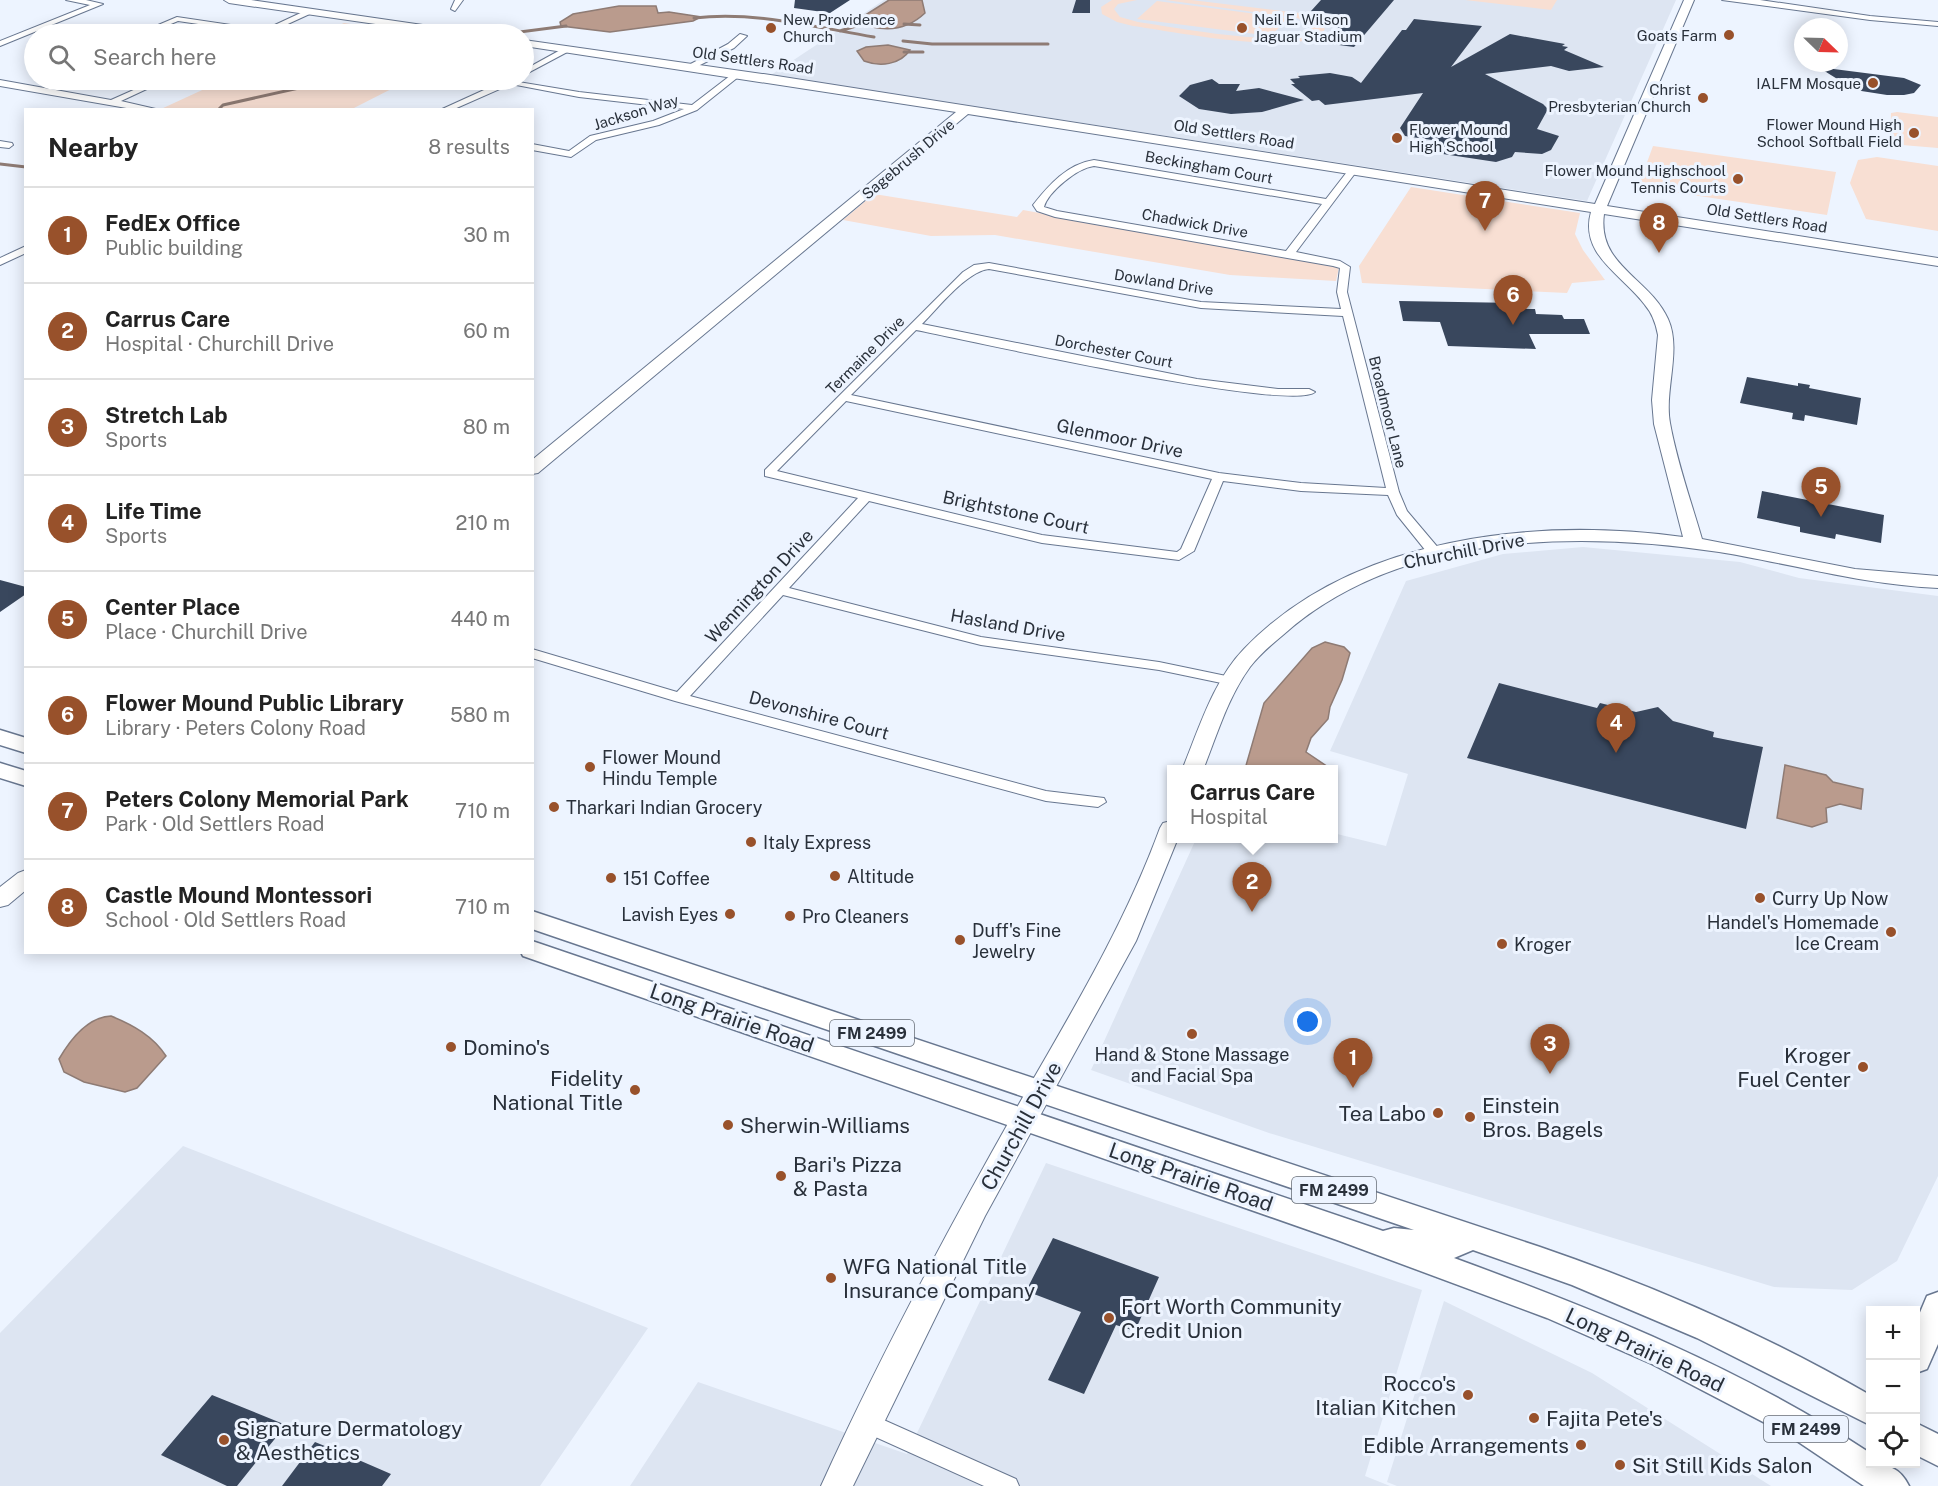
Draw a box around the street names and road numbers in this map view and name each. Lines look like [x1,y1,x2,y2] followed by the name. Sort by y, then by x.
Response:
[691,43,815,77] street label: Old Settlers Road
[591,91,681,133] street label: Jackson Way
[858,115,958,203] street label: Sagebrush Drive
[1172,116,1296,152] street label: Old Settlers Road
[1144,147,1274,187] street label: Beckingham Court
[1705,200,1829,236] street label: Old Settlers Road
[1141,205,1249,241] street label: Chadwick Drive
[1113,266,1215,298] street label: Dowland Drive
[822,312,908,398] street label: Termaine Drive
[1054,331,1175,371] street label: Dorchester Court
[1366,354,1410,470] street label: Broadmoor Lane
[1055,414,1185,462] street label: Glenmoor Drive
[941,486,1091,538] street label: Brightstone Court
[701,525,817,647] street label: Wennington Drive
[1402,529,1526,573] street label: Churchill Drive
[949,605,1067,645] street label: Hasland Drive
[747,686,891,744] street label: Devonshire Court
[647,978,817,1058] street label: Long Prairie Road
[830,1020,914,1046] road number: FM 2499
[975,1057,1067,1195] street label: Churchill Drive
[1106,1137,1276,1217] street label: Long Prairie Road
[1292,1177,1376,1203] road number: FM 2499
[1562,1302,1728,1398] street label: Long Prairie Road
[1764,1416,1848,1442] road number: FM 2499

